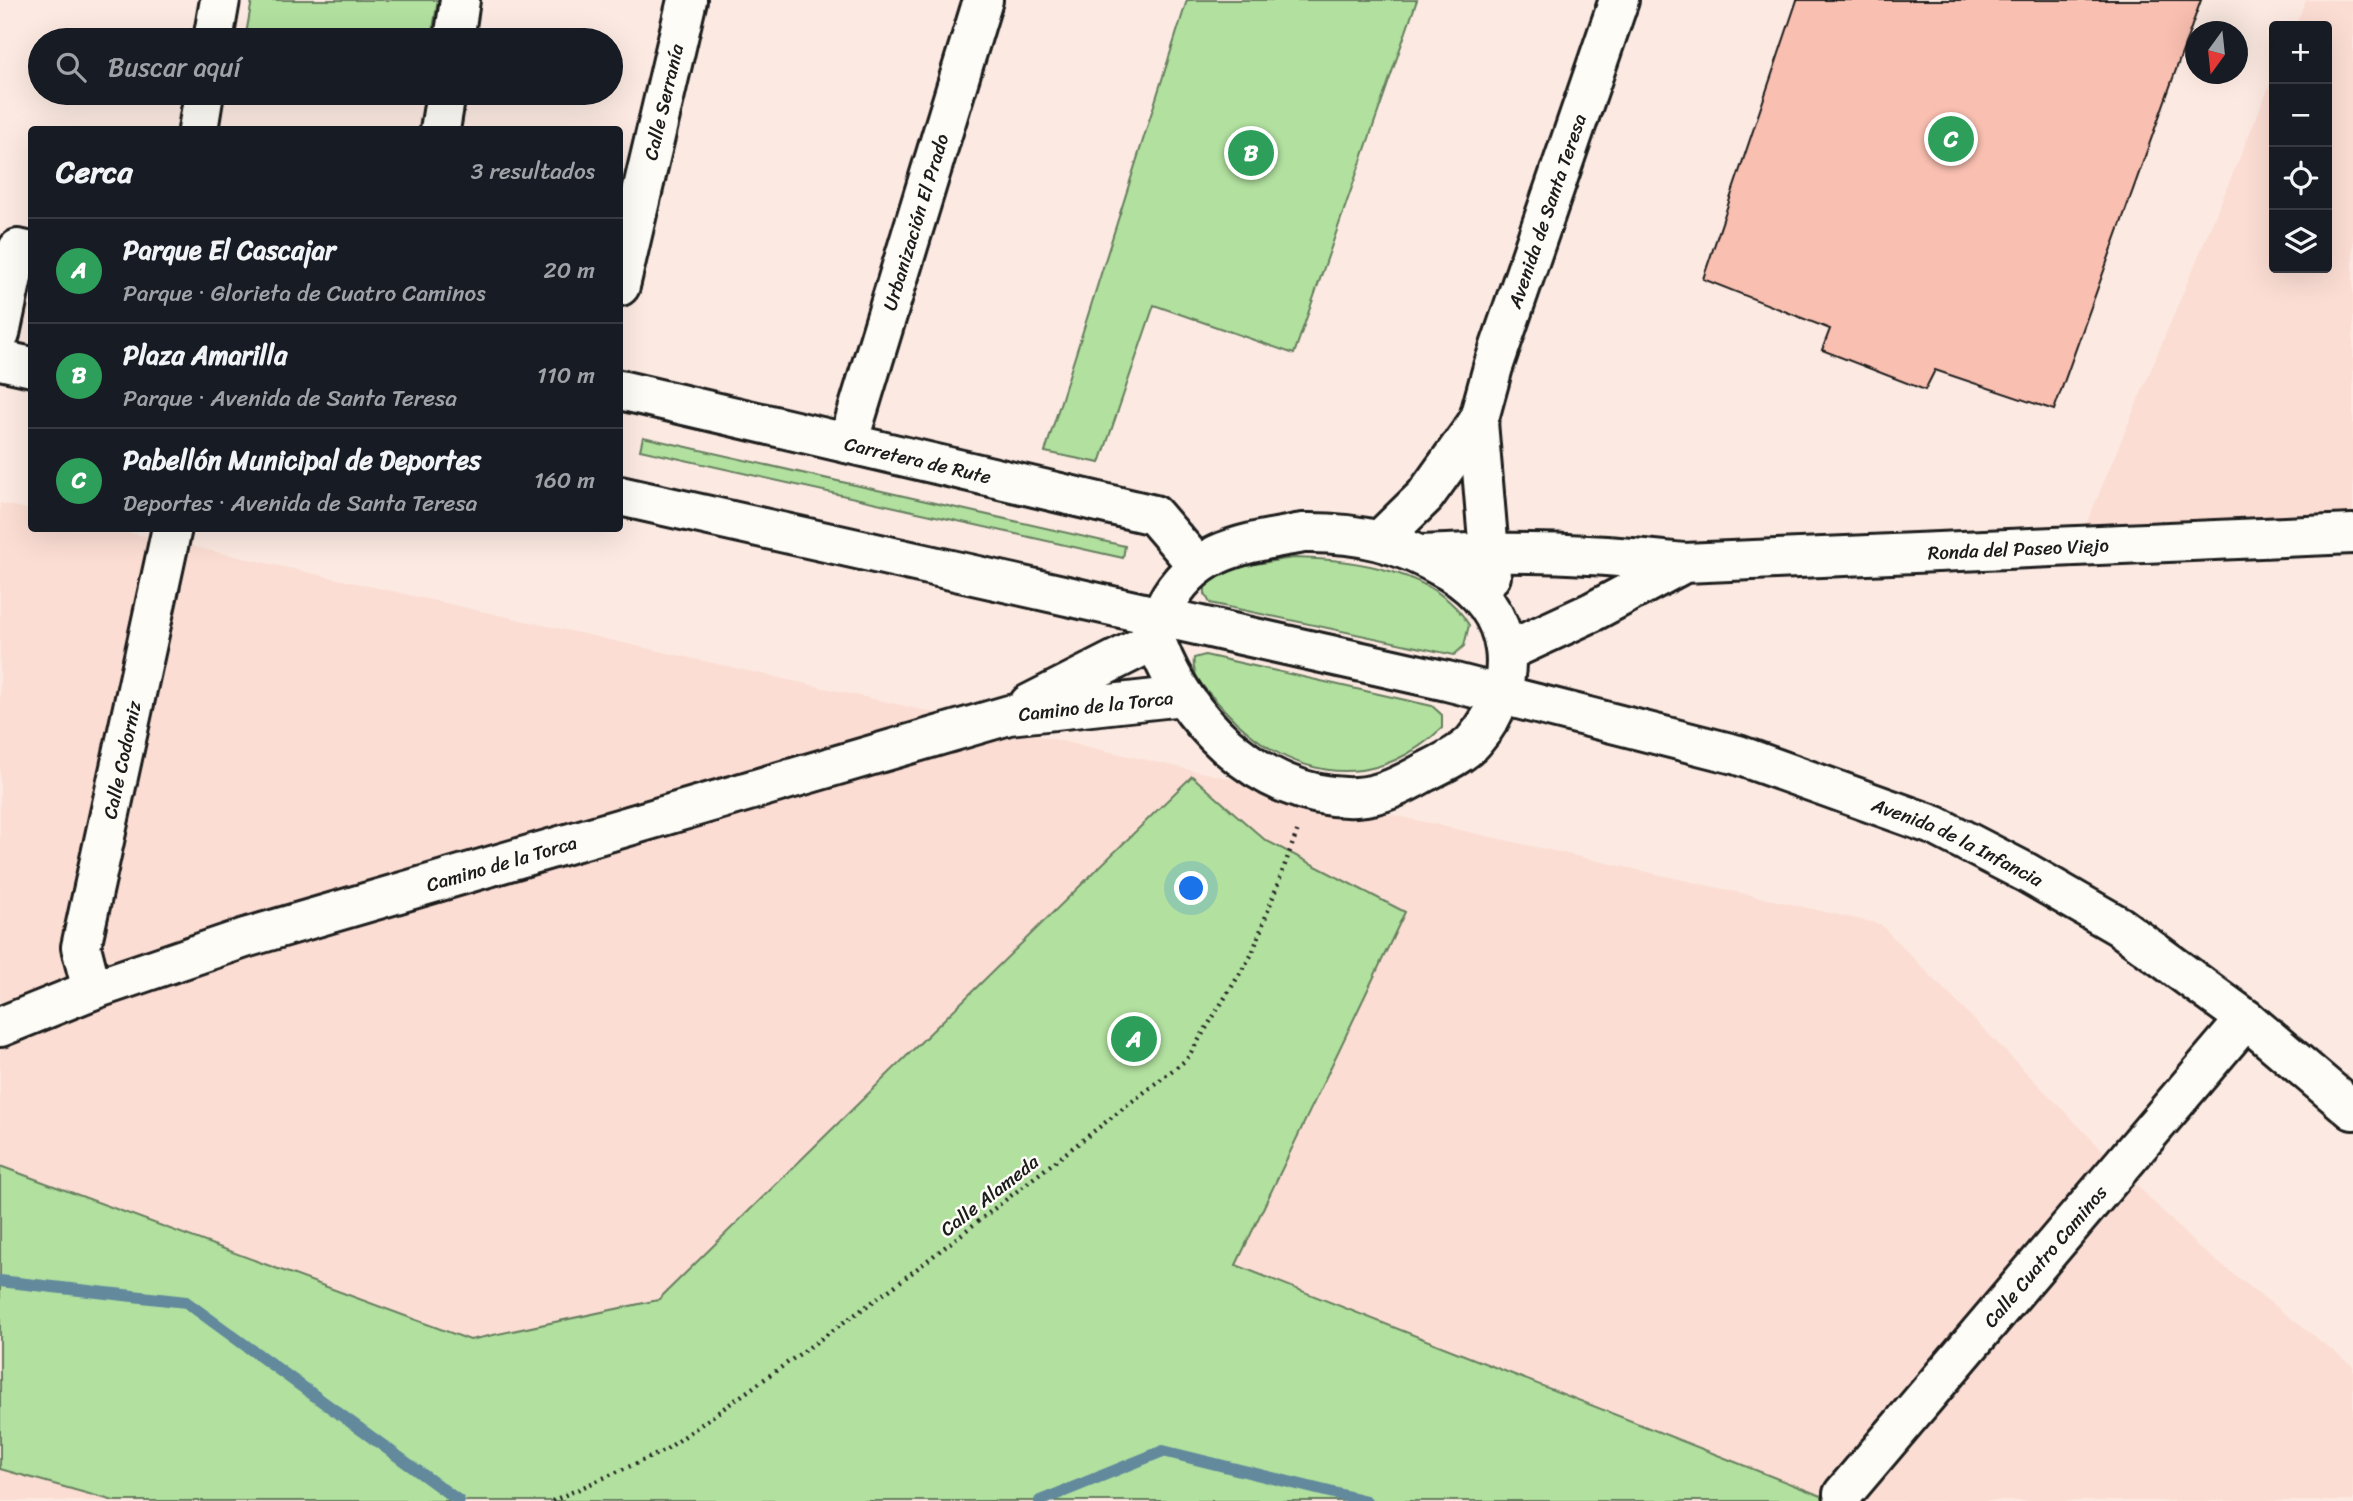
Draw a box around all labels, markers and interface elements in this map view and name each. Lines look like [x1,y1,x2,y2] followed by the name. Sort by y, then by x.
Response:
[2185,21,2248,84] north arrow
[2269,21,2332,273] map controls
[2269,21,2332,84] button: +
[28,28,623,105] search box
[634,40,693,163] street label: Calle Serranía
[108,44,241,90] text: Buscar aquí
[52,48,90,86] icon: search
[2269,84,2332,147] button: −
[1498,109,1596,314] street label: Avenida de Santa Teresa
[1928,113,1974,165] pin: C
[1228,127,1274,179] pin: B
[873,129,958,315] street label: Urbanización El Prado
[56,145,132,199] text: Cerca
[2269,147,2332,210] button: locate
[471,151,595,192] text: 3 resultados
[2269,210,2332,273] button: layers
[123,227,336,273] text: Parque El Cascajar
[71,250,87,291] text: A
[544,250,595,291] text: 20 m
[123,273,486,314] text: Parque · Glorieta de Cuatro Caminos
[123,332,287,378] text: Plaza Amarilla
[72,355,86,396] text: B
[537,355,595,396] text: 110 m
[123,378,457,419] text: Parque · Avenida de Santa Teresa
[841,427,995,493] street label: Carretera de Rute
[123,437,481,483] text: Pabellón Municipal de Deportes
[72,460,86,501] text: C
[534,460,595,501] text: 160 m
[123,483,477,524] text: Deportes · Avenida de Santa Teresa
[1927,529,2110,569] street label: Ronda del Paseo Viejo
[1017,681,1175,731] street label: Camino de la Torca
[93,697,151,822] street label: Calle Codorniz
[1866,788,2050,896] street label: Avenida de la Infancia
[422,826,581,901] street label: Camino de la Torca
[1174,871,1208,905] your location
[1111,1013,1157,1065] pin: A
[933,1146,1046,1245] street label: Calle Alameda
[1975,1177,2116,1335] street label: Calle Cuatro Caminos

